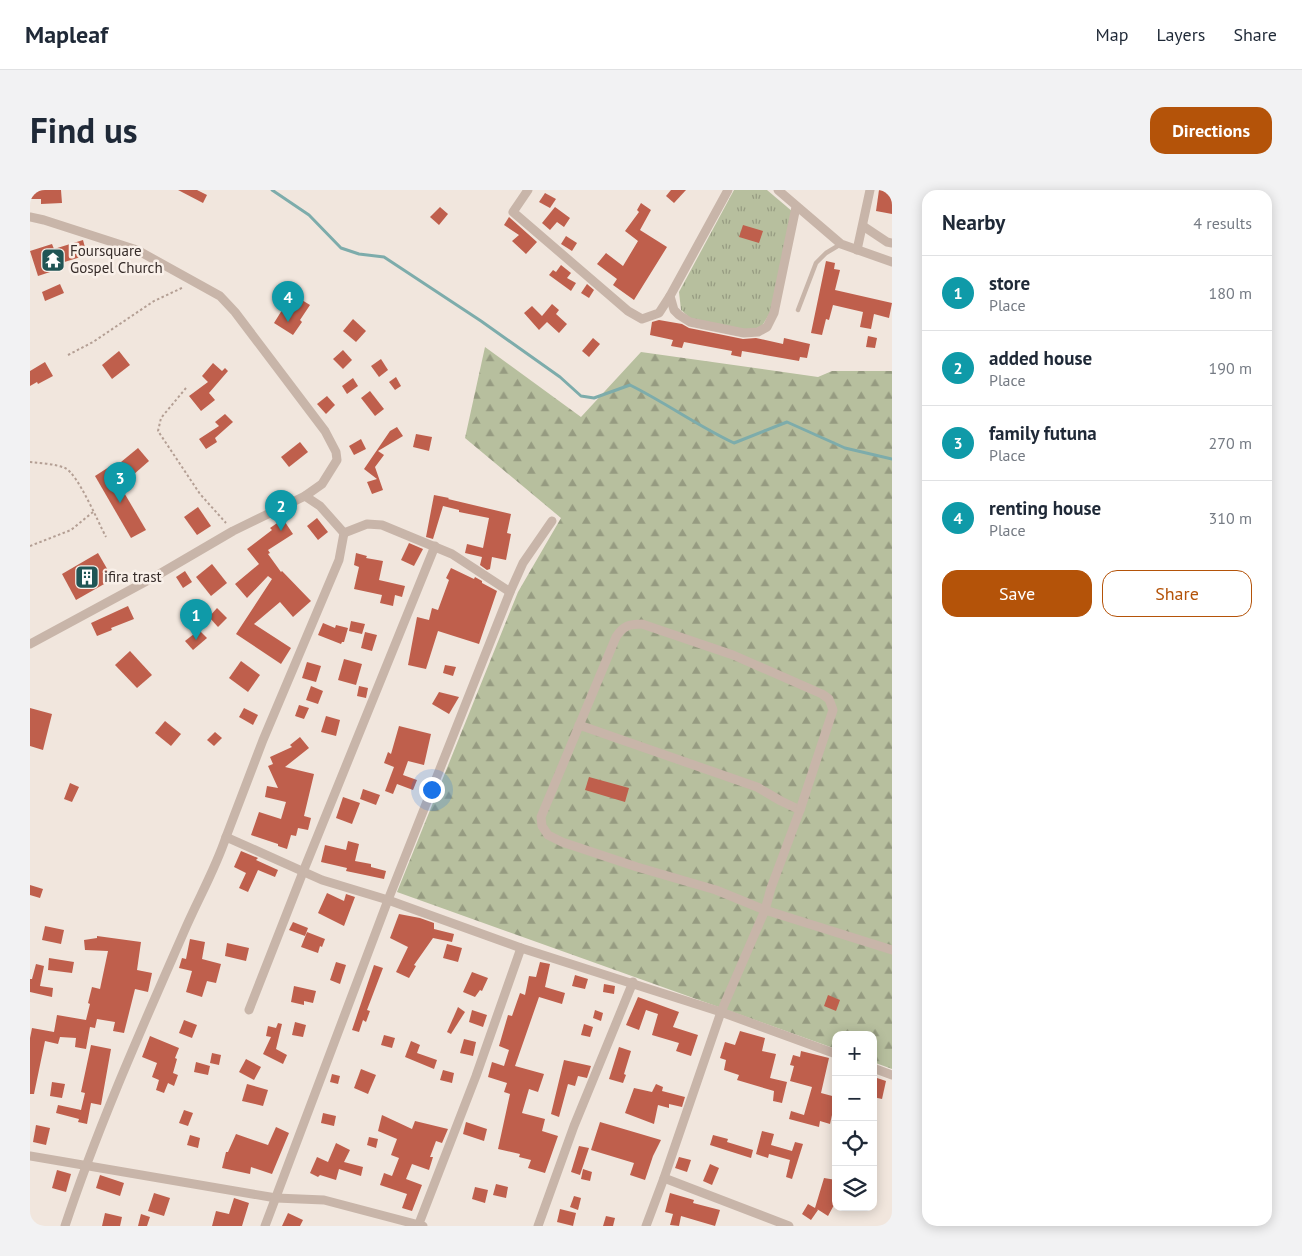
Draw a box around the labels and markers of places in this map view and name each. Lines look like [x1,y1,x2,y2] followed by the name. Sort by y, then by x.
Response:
[70,241,163,277] place label: Foursquare Gospel Church
[40,247,66,273] temple icon: Foursquare Gospel Church
[272,281,304,322] pin: 4
[104,462,136,503] pin: 3
[265,490,297,531] pin: 2
[74,564,100,590] building icon: ifira trast
[104,567,162,586] place label: ifira trast
[180,599,212,640] pin: 1

